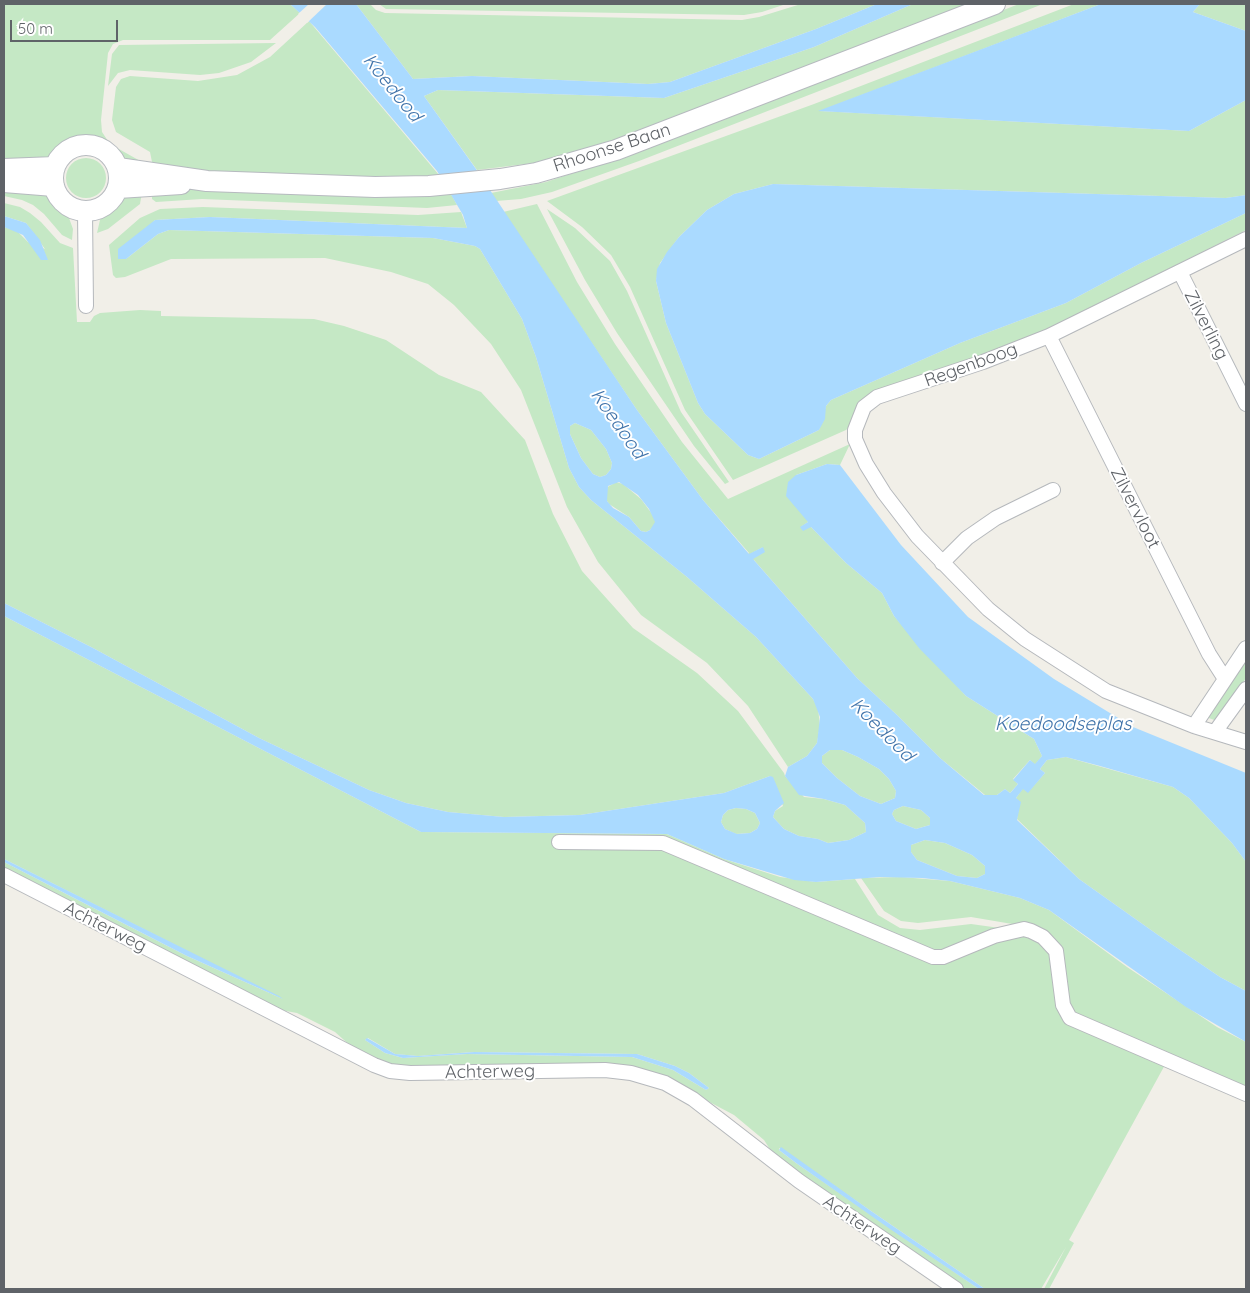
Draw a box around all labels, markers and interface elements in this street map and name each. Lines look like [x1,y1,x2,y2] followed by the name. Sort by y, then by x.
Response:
[12,10,120,42] scale bar
[18,19,53,38] text: 50 m
[358,50,426,126] water label: Koedood
[551,119,673,177] street label: Rhoonse Baan
[1179,287,1233,363] street label: Zilverling
[922,338,1020,392] street label: Regenboog
[586,384,650,464] water label: Koedood
[1105,464,1165,552] street label: Zilvervloot
[845,693,919,767] water label: Koedood
[995,713,1131,735] water label: Koedoodseplas
[60,897,150,957] street label: Achterweg
[445,1060,535,1084] street label: Achterweg
[819,1191,905,1259] street label: Achterweg

